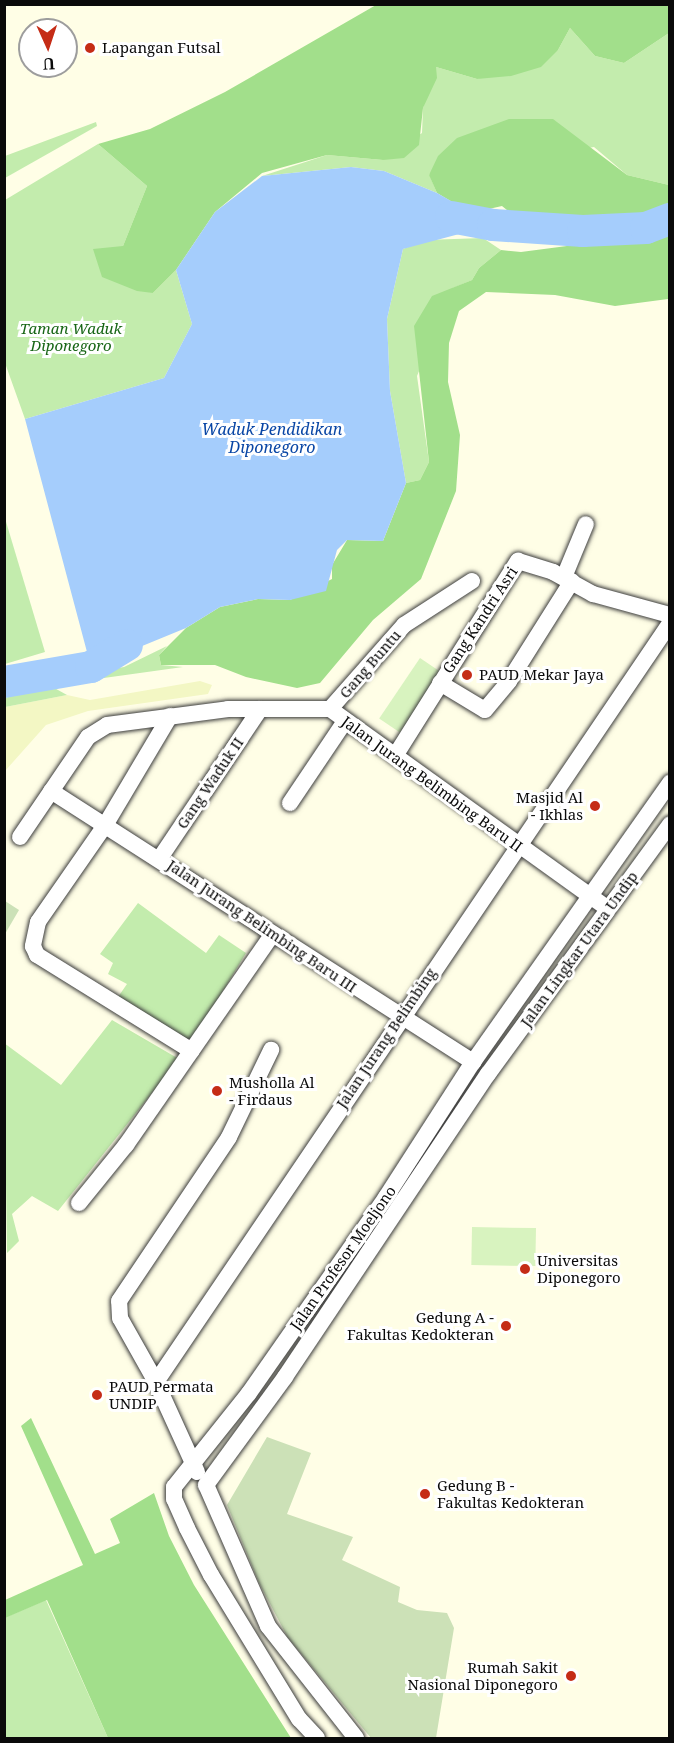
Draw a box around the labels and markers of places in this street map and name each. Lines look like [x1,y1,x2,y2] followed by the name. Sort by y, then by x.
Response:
[102,39,221,57] place label: Lapangan Futsal
[83,41,97,55] marker: Lapangan Futsal
[479,666,604,684] place label: PAUD Mekar Jaya
[460,668,474,682] marker: PAUD Mekar Jaya
[516,788,583,823] place label: Masjid Al - Ikhlas
[588,799,602,813] marker: Masjid Al - Ikhlas
[229,1073,314,1108] place label: Musholla Al - Firdaus
[210,1084,224,1098] marker: Musholla Al - Firdaus
[537,1251,621,1286] place label: Universitas Diponegoro
[518,1262,532,1276] marker: Universitas Diponegoro
[347,1308,494,1343] place label: Gedung A - Fakultas Kedokteran
[499,1319,513,1333] marker: Gedung A - Fakultas Kedokteran
[109,1377,214,1412] place label: PAUD Permata UNDIP
[90,1388,104,1402] marker: PAUD Permata UNDIP
[437,1476,584,1511] place label: Gedung B - Fakultas Kedokteran
[418,1487,432,1501] marker: Gedung B - Fakultas Kedokteran
[408,1658,558,1693] place label: Rumah Sakit Nasional Diponegoro
[562,1667,580,1685] marker: Rumah Sakit Nasional Diponegoro

